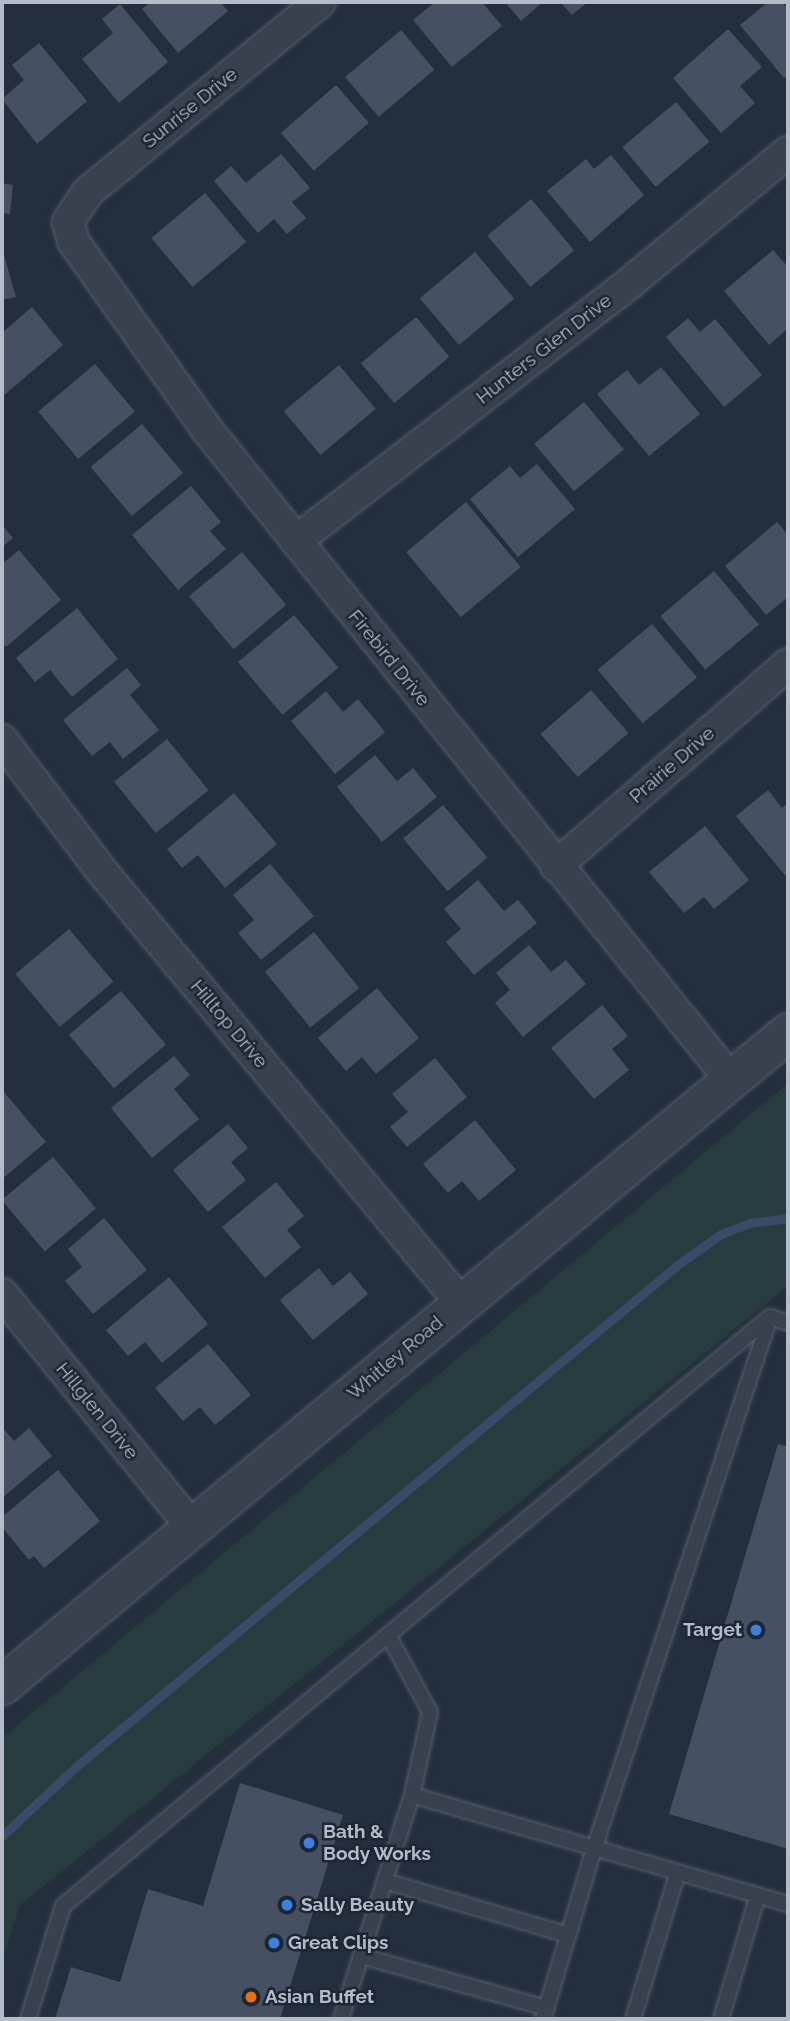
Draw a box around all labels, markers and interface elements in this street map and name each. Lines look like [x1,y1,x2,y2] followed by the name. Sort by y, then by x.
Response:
[138,63,242,153] street label: Sunrise Drive
[472,289,616,409] street label: Hunters Glen Drive
[343,605,435,711] street label: Firebird Drive
[625,722,719,808] street label: Prairie Drive
[186,975,272,1073] street label: Hilltop Drive
[342,1311,448,1405] street label: Whitley Road
[51,1358,143,1464] street label: Hillglen Drive
[683,1619,742,1641] place label: Target
[748,1622,764,1638] marker: Target
[323,1821,432,1865] place label: Bath & Body Works
[301,1835,317,1851] marker: Bath & Body Works
[301,1894,415,1916] place label: Sally Beauty
[279,1897,295,1913] marker: Sally Beauty
[288,1932,388,1954] place label: Great Clips
[266,1935,282,1951] marker: Great Clips
[265,1986,374,2008] place label: Asian Buffet
[243,1989,259,2005] marker: Asian Buffet

